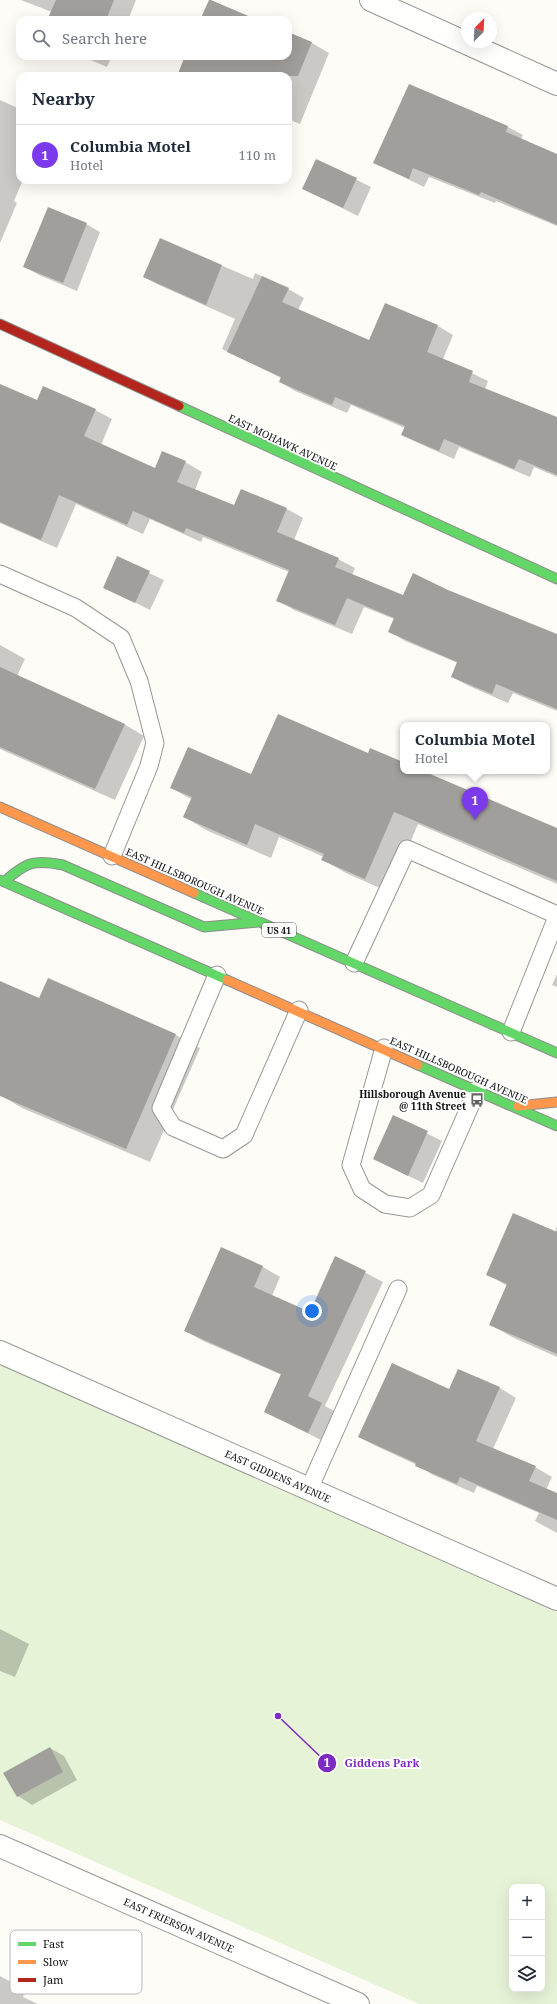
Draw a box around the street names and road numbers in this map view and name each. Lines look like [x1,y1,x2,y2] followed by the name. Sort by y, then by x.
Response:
[226,411,340,473] street label: EAST MOHAWK AVENUE
[124,844,266,918] street label: EAST HILLSBOROUGH AVENUE
[262,923,296,937] road number: US 41
[388,1033,530,1107] street label: EAST HILLSBOROUGH AVENUE
[223,1446,333,1506] street label: EAST GIDDENS AVENUE
[122,1894,236,1956] street label: EAST FRIERSON AVENUE

